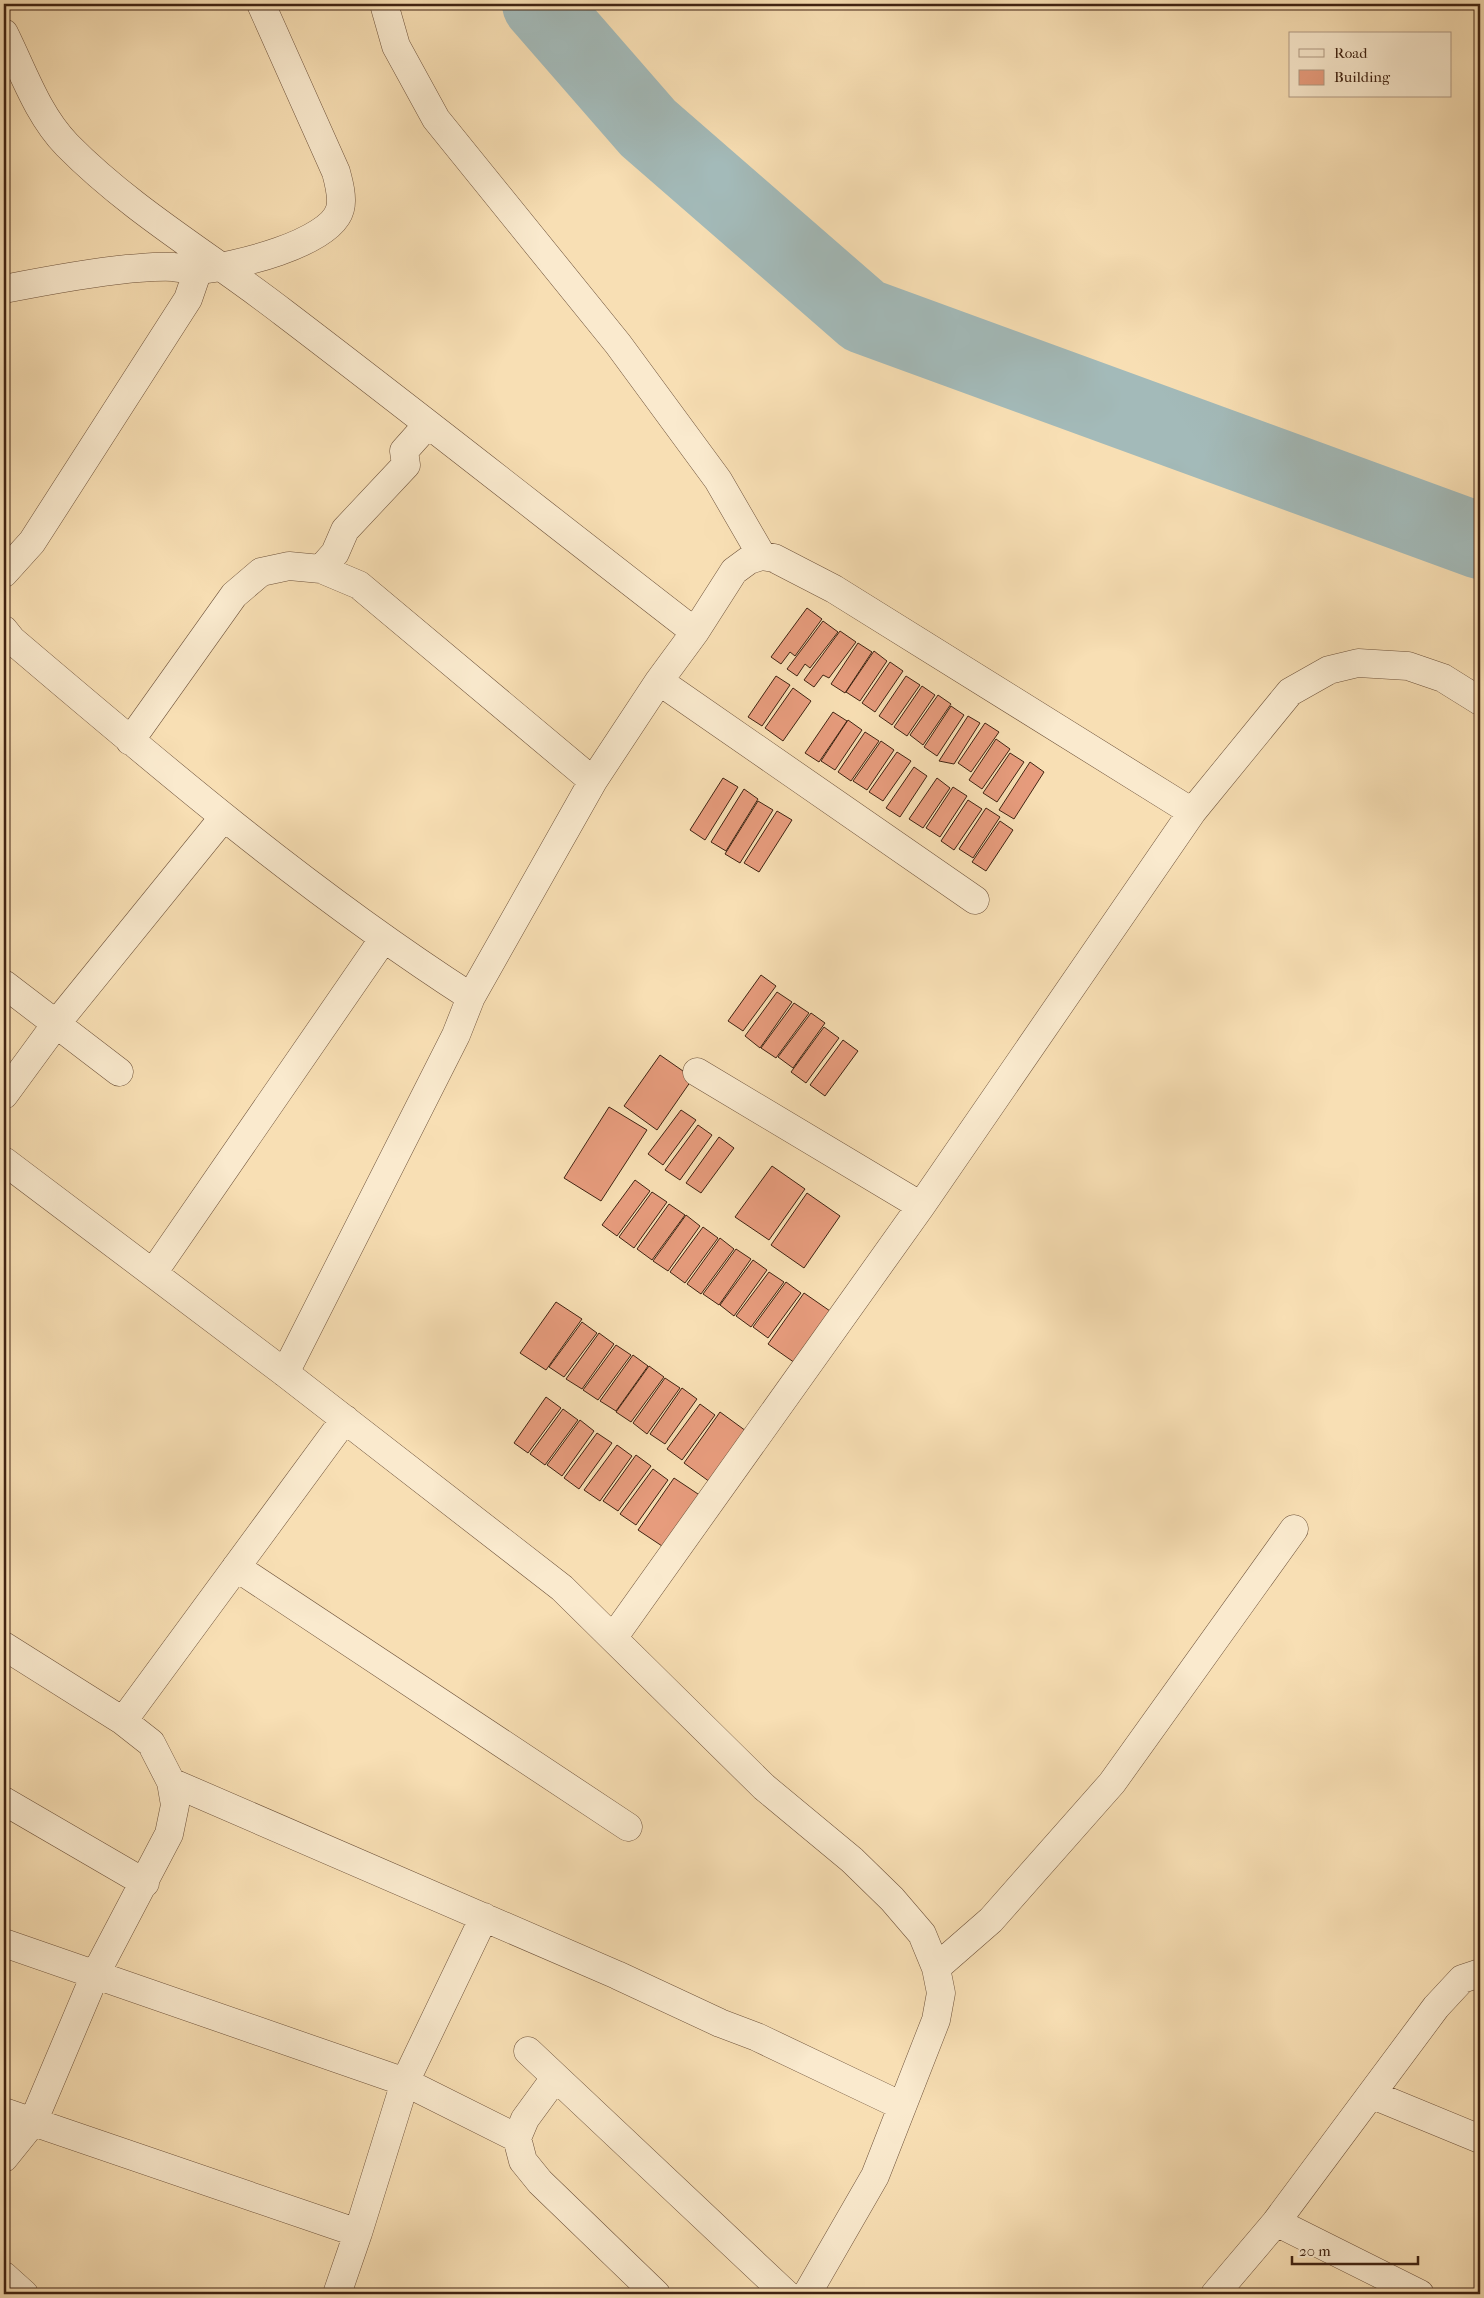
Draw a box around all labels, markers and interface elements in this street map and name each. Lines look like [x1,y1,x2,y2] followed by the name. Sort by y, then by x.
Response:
[1289,32,1452,98] legend
[1334,44,1368,62] text: Road
[1334,68,1391,86] text: Building
[1292,2233,1418,2265] scale bar
[1299,2242,1331,2260] text: 20 m

